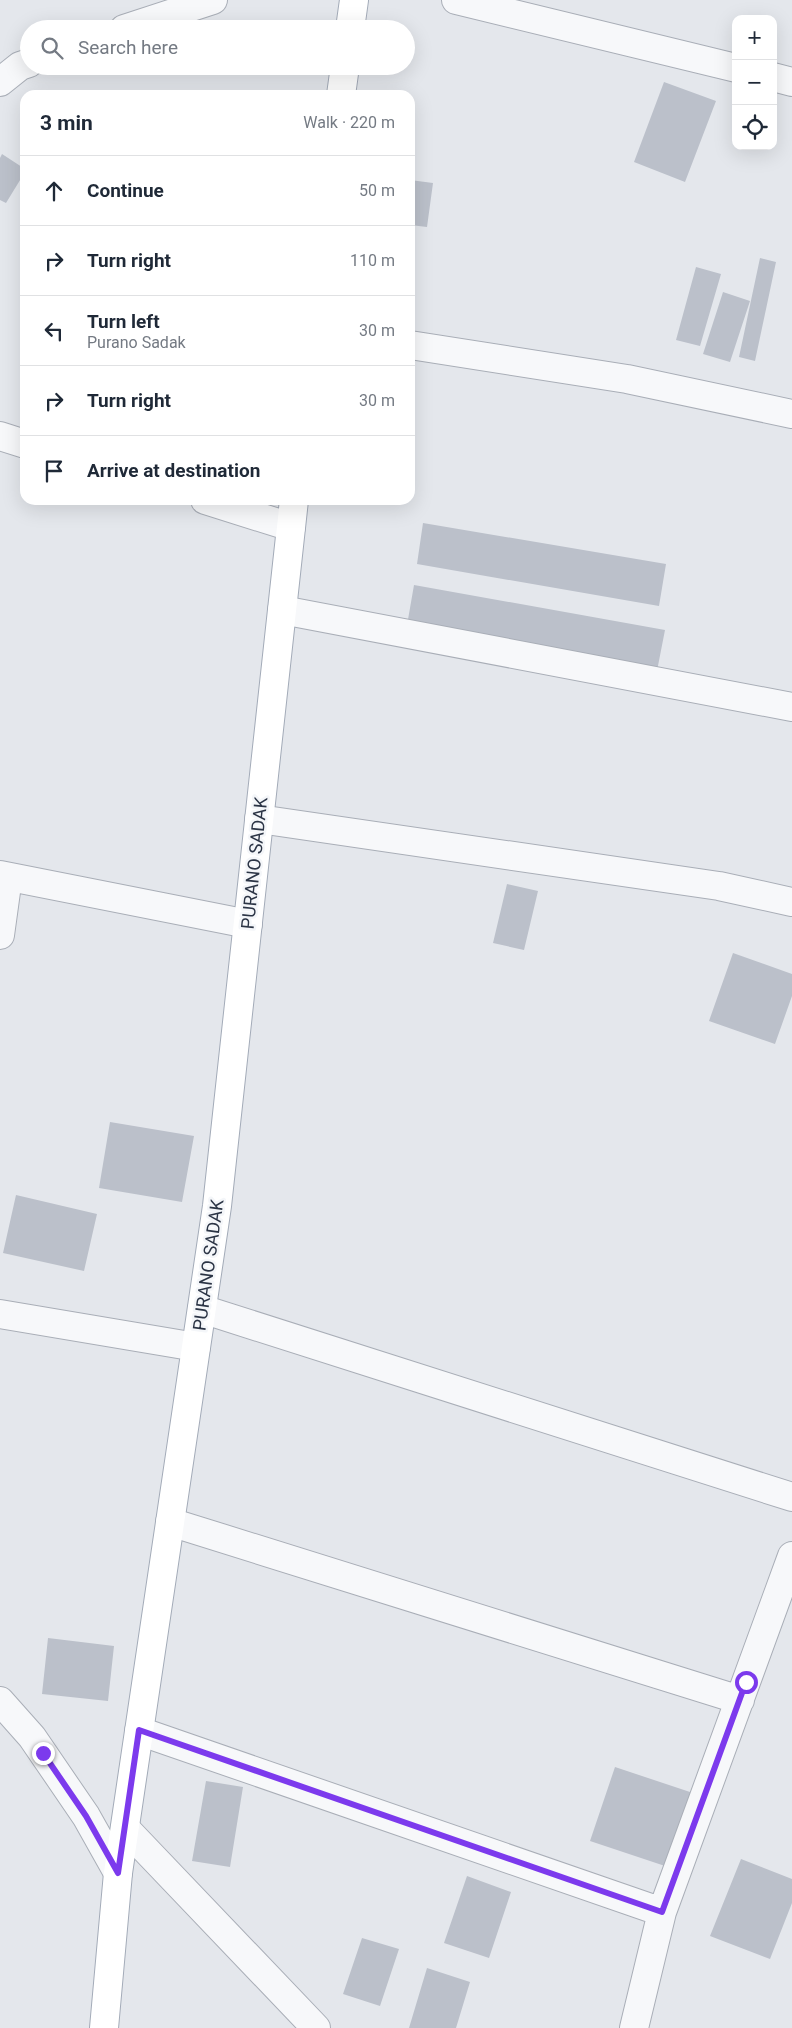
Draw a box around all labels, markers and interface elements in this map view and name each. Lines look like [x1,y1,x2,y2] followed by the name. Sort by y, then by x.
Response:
[732,15,777,150] map controls
[732,15,777,60] button: +
[20,20,415,75] search box
[38,34,66,62] icon: search
[78,36,178,59] text: Search here
[732,60,777,105] button: −
[732,105,777,150] button: locate
[40,111,93,135] text: 3 min
[303,113,395,132] text: Walk · 220 m
[40,177,68,205] icon: ahead
[87,179,164,202] text: Continue
[359,181,395,200] text: 50 m
[40,247,68,275] icon: right
[87,249,171,272] text: Turn right
[350,251,395,270] text: 110 m
[87,310,160,333] text: Turn left
[40,317,68,345] icon: left
[359,321,395,340] text: 30 m
[87,333,186,352] text: Purano Sadak
[40,387,68,415] icon: right
[87,389,171,412] text: Turn right
[359,391,395,410] text: 30 m
[40,457,68,485] icon: arrive
[87,459,260,482] text: Arrive at destination
[237,795,271,930] street label: PURANO SADAK
[188,1197,228,1332] street label: PURANO SADAK
[735,1671,758,1694] route start
[32,1742,55,1765] route end

